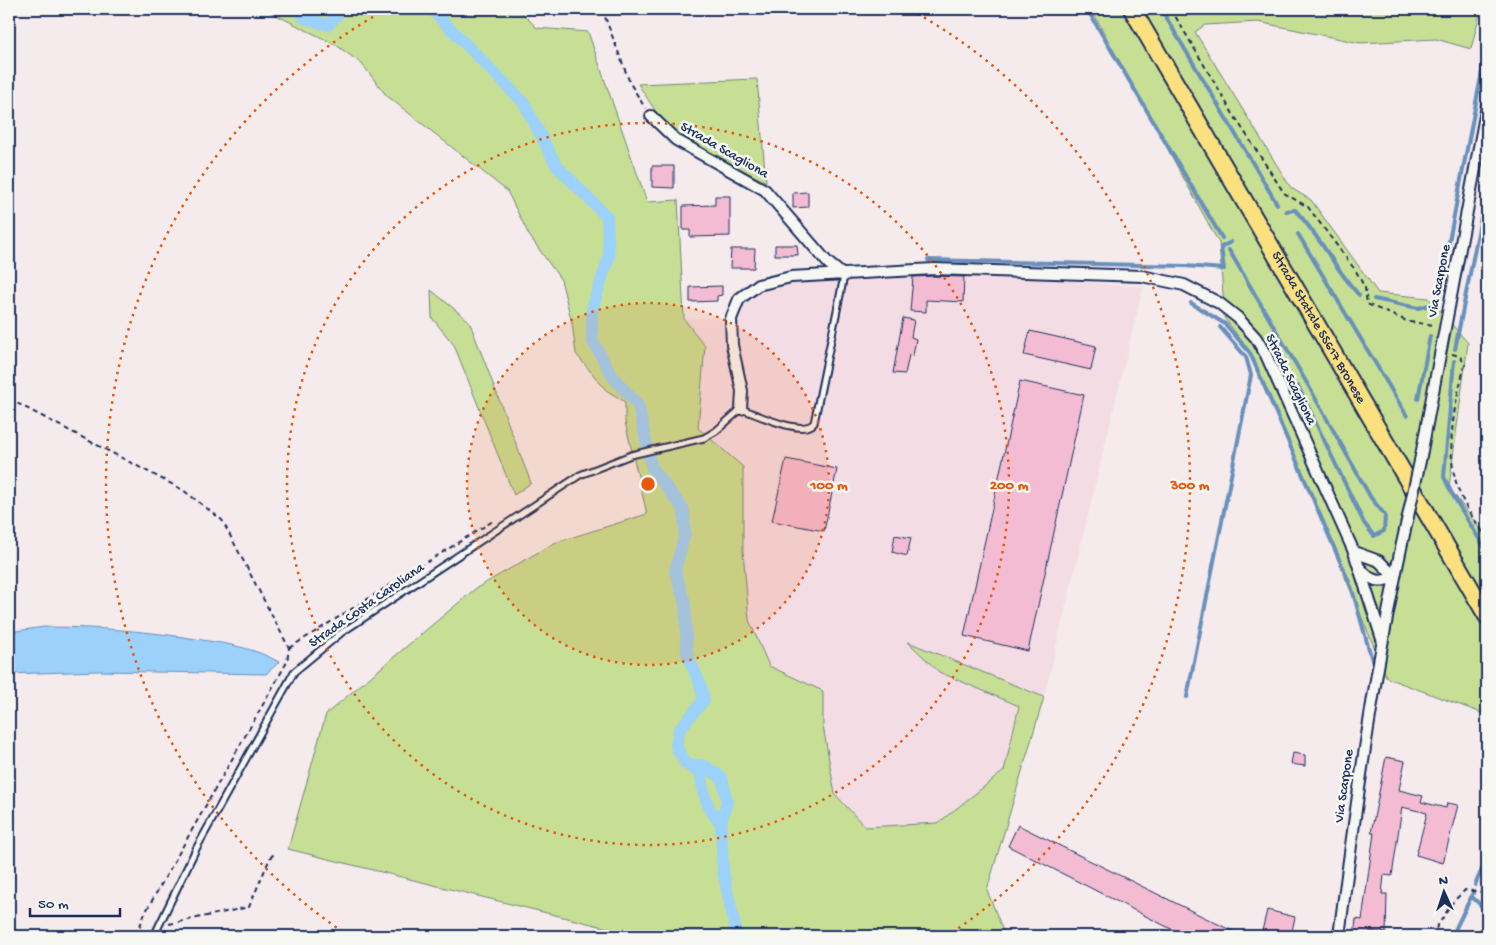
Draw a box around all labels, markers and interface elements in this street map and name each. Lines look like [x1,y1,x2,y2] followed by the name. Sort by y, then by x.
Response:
[677,119,772,184] street label: Strada Scagliona
[1424,242,1456,320] street label: Via Scarpone
[1267,248,1370,407] street label: Strada Statale SS617 Bronese
[1261,332,1320,429] street label: Strada Scagliona
[639,475,657,493] centre of rings
[809,477,848,495] text: 100 m
[990,477,1029,495] text: 200 m
[1169,477,1210,495] text: 300 m
[306,559,429,652] street label: Strada Costa Caroliana
[1331,747,1359,825] street label: Via Scarpone
[1418,868,1468,918] north arrow
[1438,873,1448,890] text: N
[30,885,120,917] scale bar
[38,896,69,914] text: 50 m

